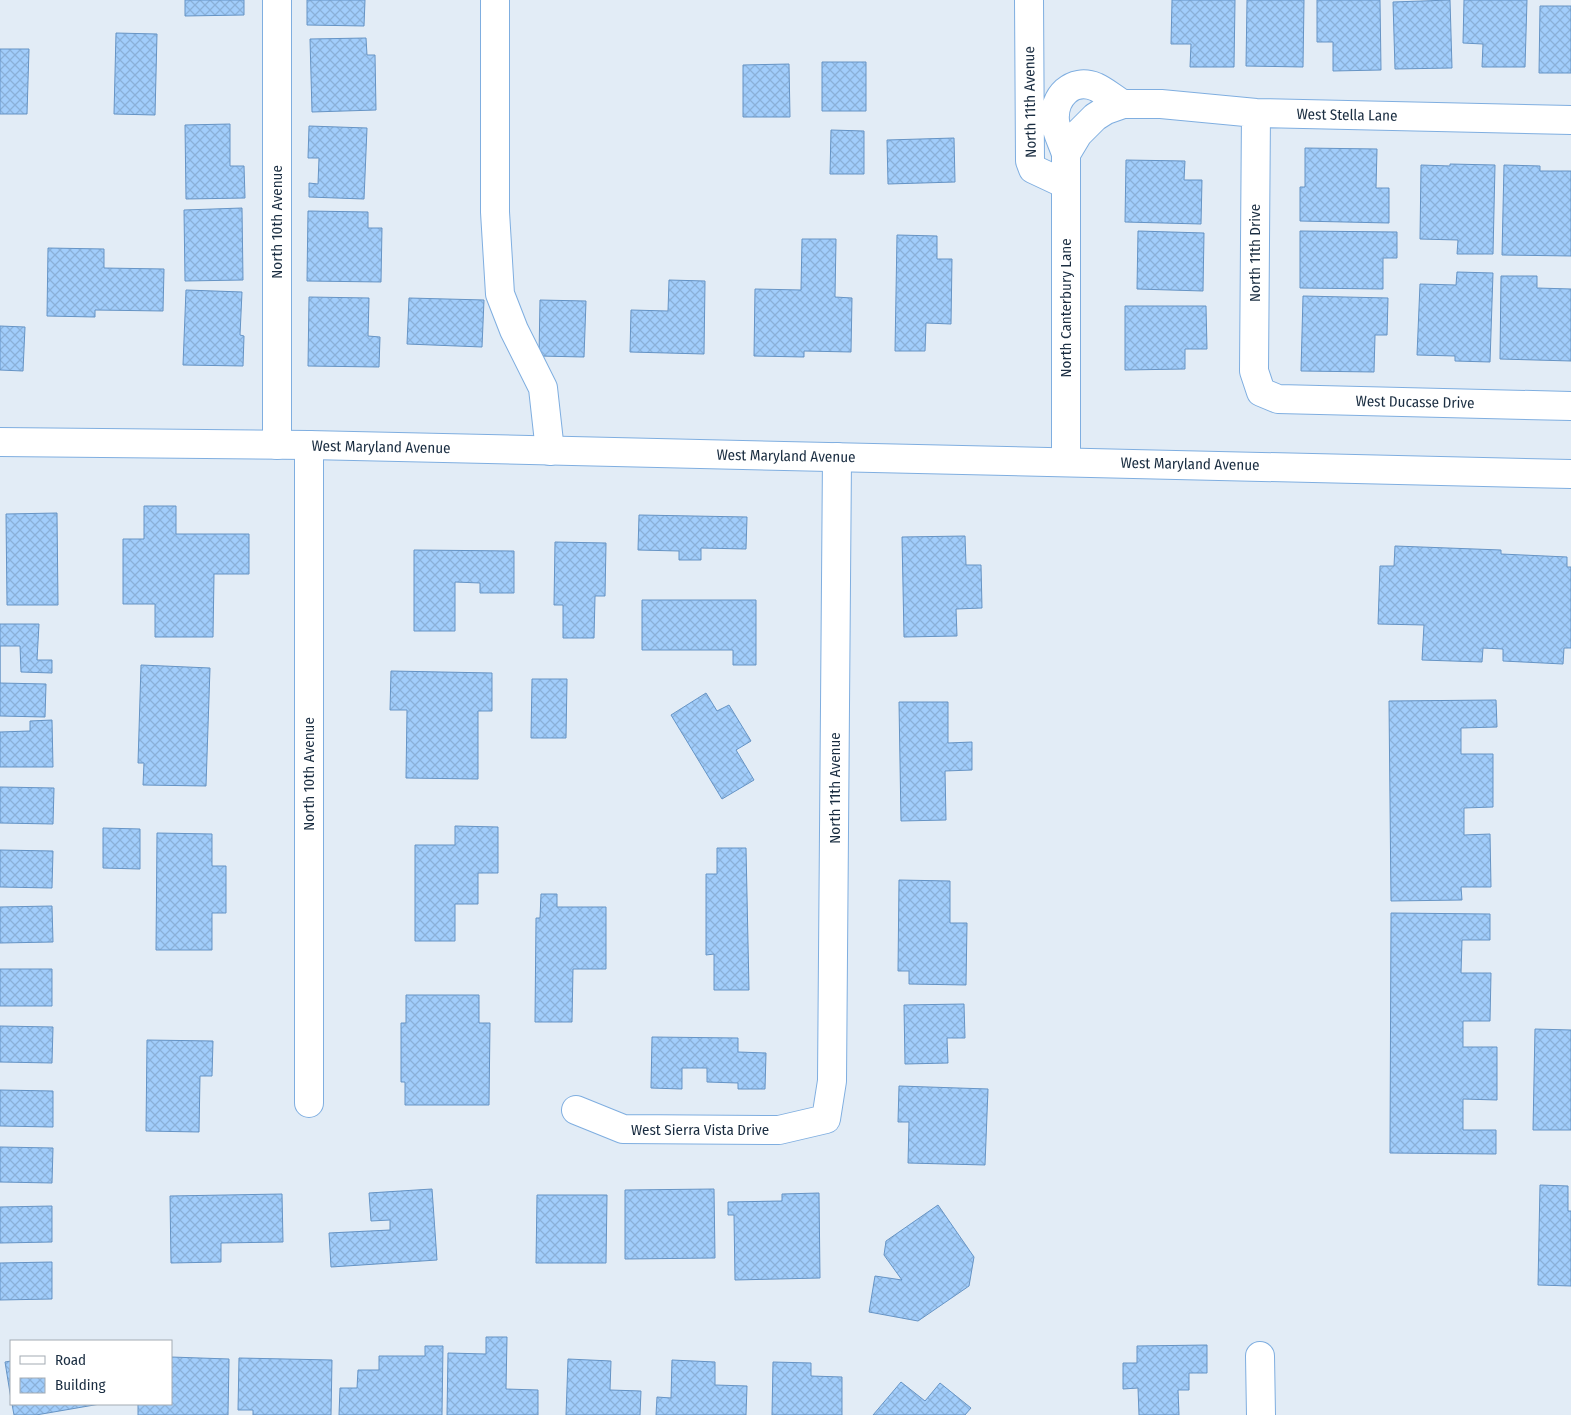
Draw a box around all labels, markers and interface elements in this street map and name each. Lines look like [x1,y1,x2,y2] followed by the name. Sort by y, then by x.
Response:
[1020,46,1040,158] street label: North 11th Avenue
[1296,105,1398,125] street label: West Stella Lane
[268,165,286,279] street label: North 10th Avenue
[1246,204,1264,302] street label: North 11th Drive
[1057,238,1075,378] street label: North Canterbury Lane
[1355,392,1475,412] street label: West Ducasse Drive
[311,437,451,457] street label: West Maryland Avenue
[716,446,856,466] street label: West Maryland Avenue
[1120,454,1260,474] street label: West Maryland Avenue
[300,717,318,831] street label: North 10th Avenue
[826,732,844,844] street label: North 11th Avenue
[631,1121,769,1139] street label: West Sierra Vista Drive
[10,1340,172,1405] legend
[55,1351,86,1369] text: Road
[55,1376,106,1394] text: Building

